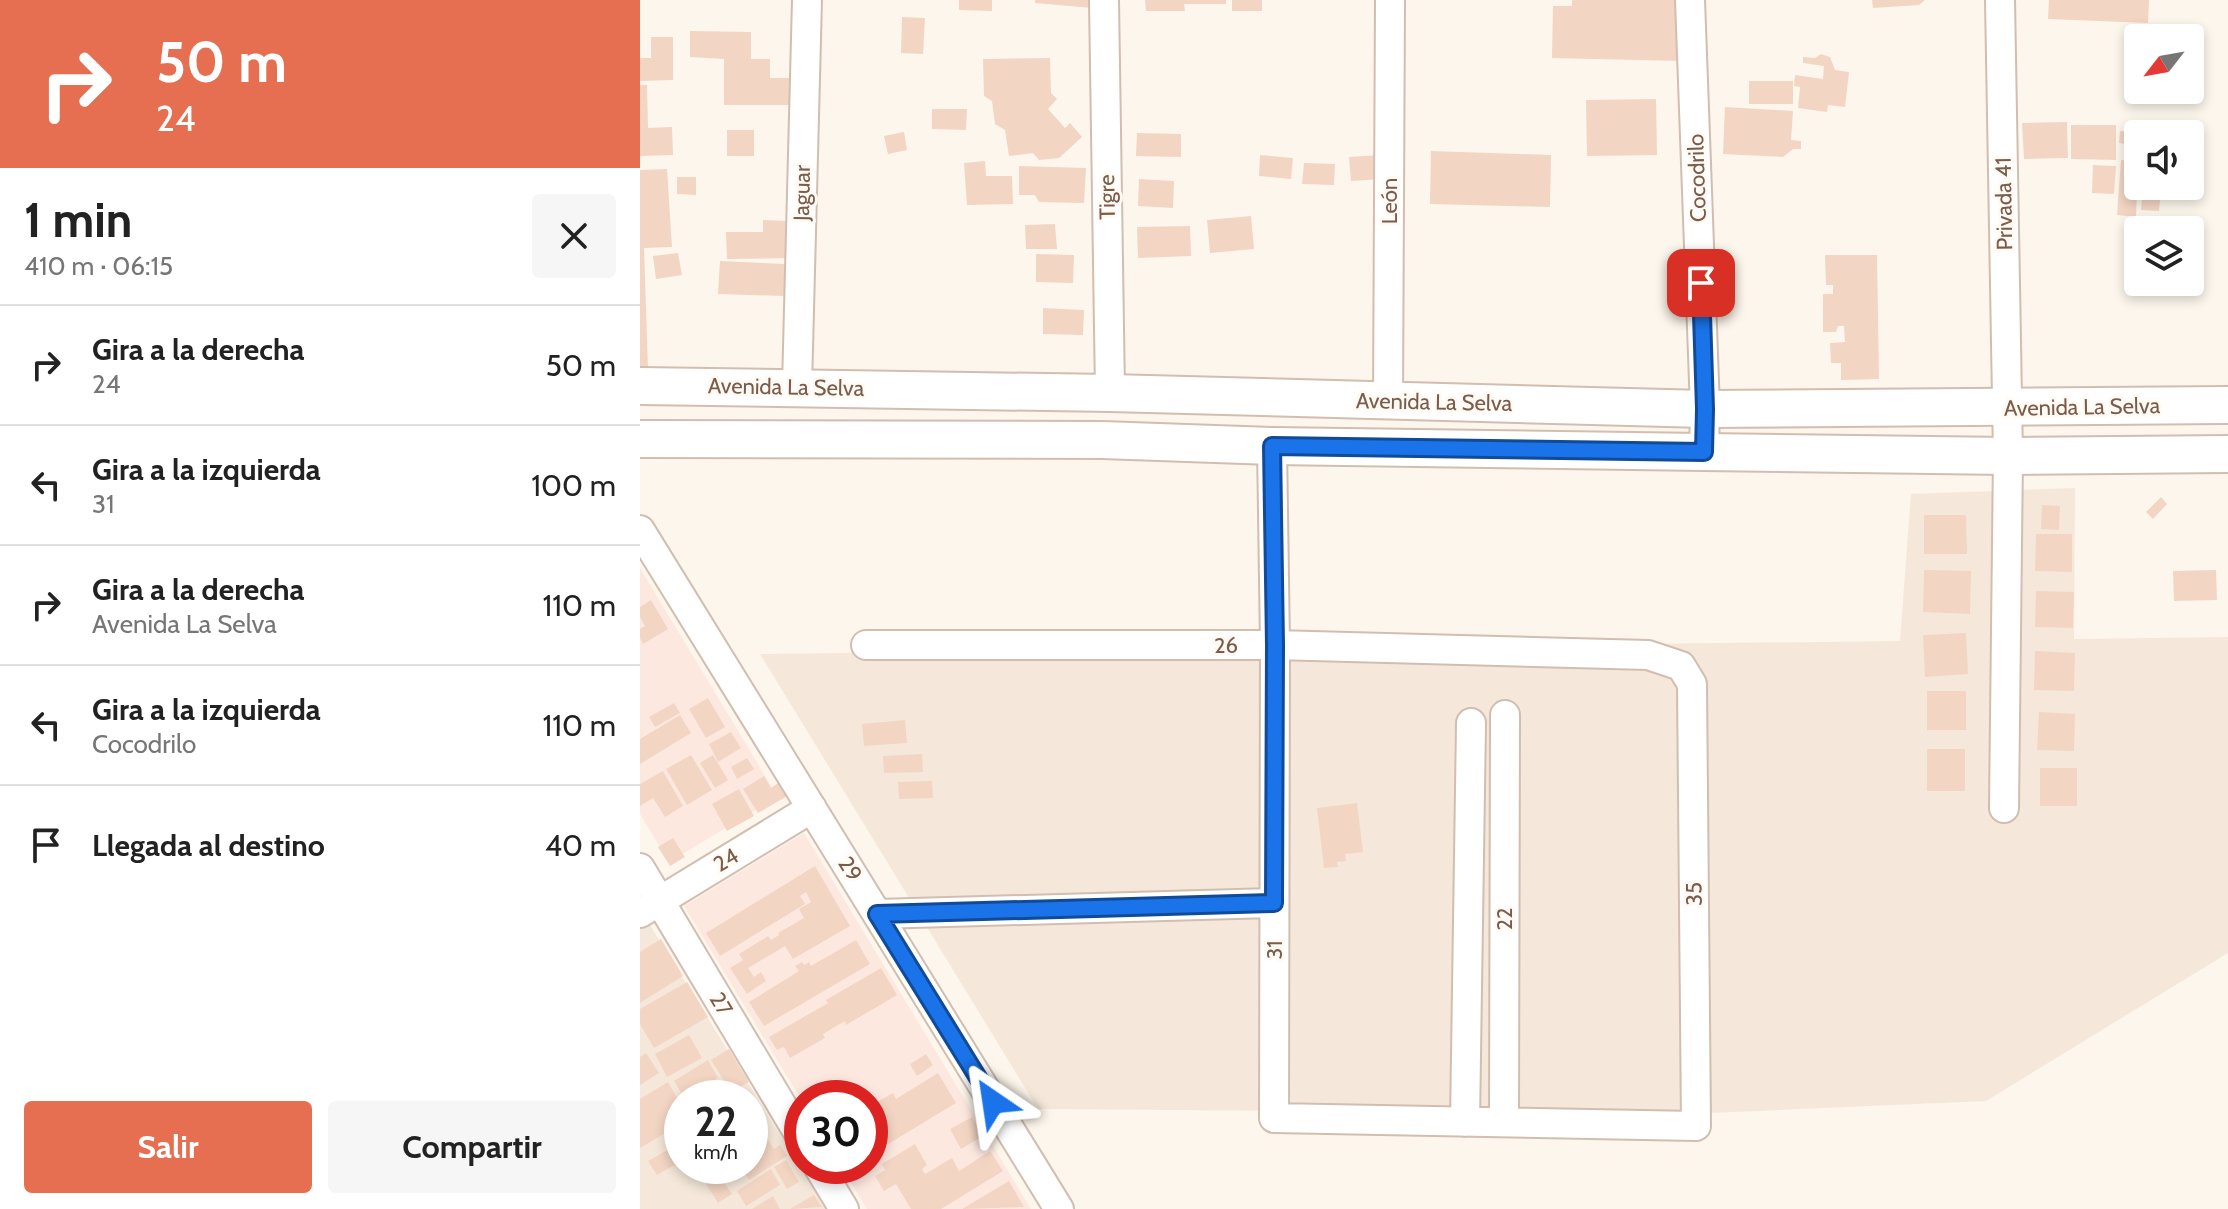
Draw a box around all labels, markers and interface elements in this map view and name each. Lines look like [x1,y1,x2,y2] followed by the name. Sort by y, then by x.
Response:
[2124,24,2204,104] north arrow
[2124,24,2204,296] map controls
[156,28,287,96] text: 50 m
[24,32,128,136] icon: right
[156,96,196,140] text: 24
[2124,120,2204,200] button: sound
[1682,133,1712,223] street label: Cocodrilo
[1990,157,2018,251] street label: Privada 41
[788,165,816,222] street label: Jaguar
[1093,174,1121,220] street label: Tigre
[1376,178,1403,224] street label: León
[24,191,132,249] text: 1 min
[532,194,616,278] button: close
[2124,216,2204,296] button: layers
[1667,249,1735,317] pin
[24,250,173,282] text: 410 m · 06:15
[1679,261,1723,305] icon: arrive
[92,331,304,368] text: Gira a la derecha
[24,343,68,387] icon: right
[546,347,616,384] text: 50 m
[92,368,121,400] text: 24
[708,372,865,402] street label: Avenida La Selva
[1356,387,1513,417] street label: Avenida La Selva
[2004,392,2161,422] street label: Avenida La Selva
[92,451,321,488] text: Gira a la izquierda
[24,463,68,507] icon: left
[531,467,616,504] text: 100 m
[92,488,115,520] text: 31
[92,571,304,608] text: Gira a la derecha
[24,583,68,627] icon: right
[542,587,616,624] text: 110 m
[92,608,277,640] text: Avenida La Selva
[1214,632,1238,659] street label: 26
[92,691,321,728] text: Gira a la izquierda
[24,703,68,747] icon: left
[542,707,616,744] text: 110 m
[92,728,196,760] text: Cocodrilo
[24,823,68,867] icon: arrive
[92,827,325,864] text: Llegada al destino
[545,827,616,864] text: 40 m
[709,842,744,878] street label: 24
[832,852,868,886] street label: 29
[1680,882,1708,906] street label: 35
[1491,907,1518,931] street label: 22
[1261,940,1288,960] street label: 31
[704,987,738,1021] street label: 27
[951,1060,1035,1144] position arrow
[784,1080,888,1184] speed limit sign: 30
[695,1097,737,1146] text: 22
[24,1101,312,1193] button: Salir
[328,1101,616,1193] button: Compartir
[694,1140,738,1164] text: km/h

